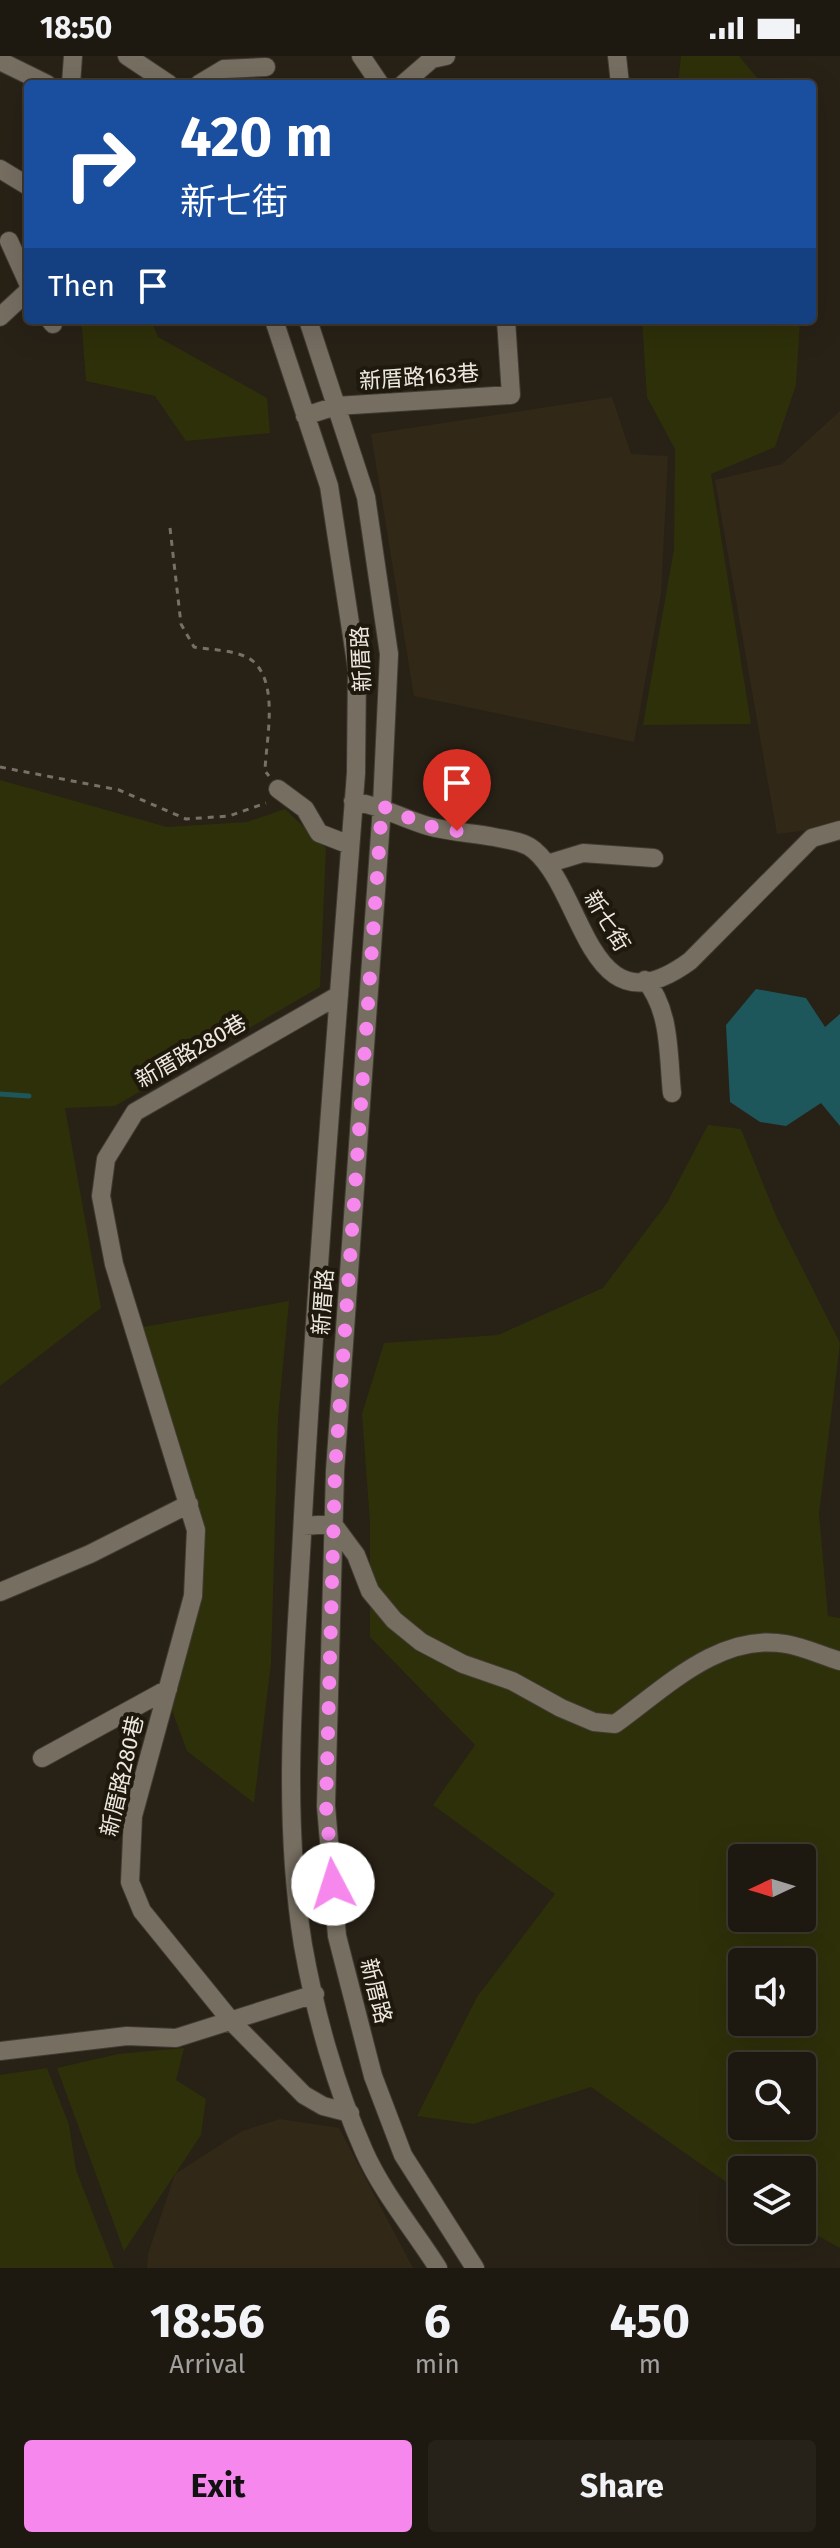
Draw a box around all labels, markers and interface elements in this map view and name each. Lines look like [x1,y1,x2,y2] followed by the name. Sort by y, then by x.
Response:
[40,10,112,46] text: 18:50
[180,104,333,171] text: 420 m
[48,112,152,216] icon: right
[180,180,288,224] text: 新七街
[131,264,175,308] icon: arrive
[48,268,115,304] text: Then
[358,359,480,395] street label: 新厝路163巷
[346,625,376,693] street label: 新厝路
[423,749,491,831] pin
[435,761,479,805] icon: arrive
[578,886,636,956] street label: 新七街
[131,1008,251,1094] street label: 新厝路280巷
[307,1268,339,1336] street label: 新厝路
[95,1713,149,1839] street label: 新厝路280巷
[291,1842,375,1926] position arrow
[728,1844,816,1932] north arrow
[728,1844,816,2244] map controls
[728,1948,816,2036] button: sound
[355,1956,397,2026] street label: 新厝路
[728,2052,816,2140] button: search
[728,2156,816,2244] button: layers
[150,2292,265,2350] text: 18:56
[424,2292,451,2350] text: 6
[610,2292,690,2350] text: 450
[169,2349,245,2380] text: Arrival
[415,2349,460,2380] text: min
[639,2349,661,2380] text: m
[24,2440,412,2532] button: Exit
[428,2440,816,2532] button: Share

